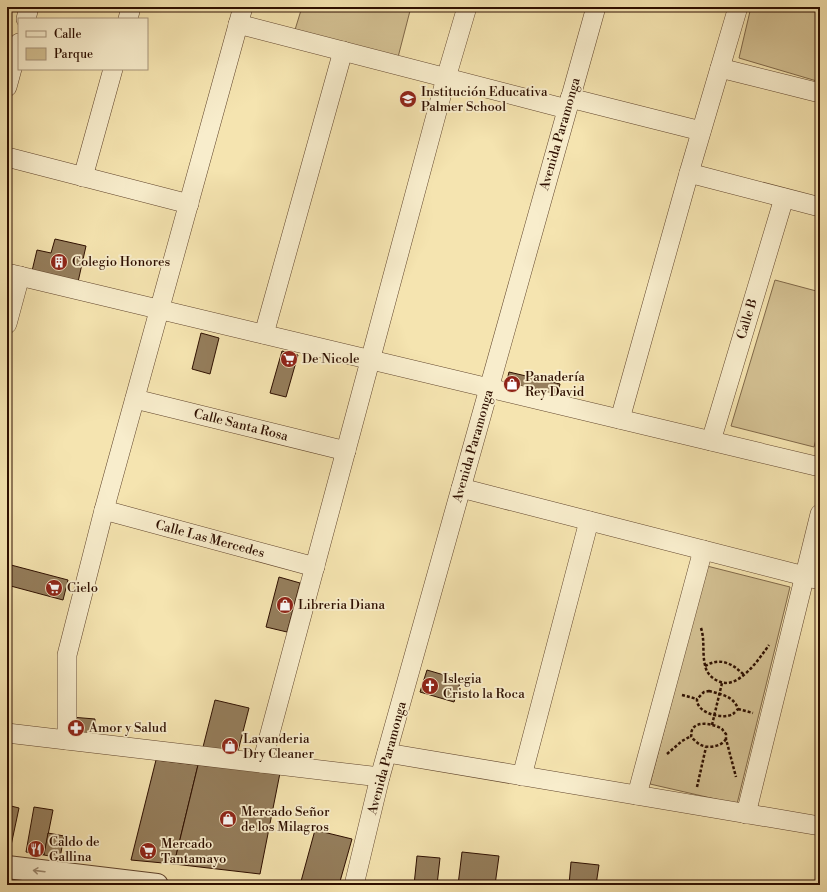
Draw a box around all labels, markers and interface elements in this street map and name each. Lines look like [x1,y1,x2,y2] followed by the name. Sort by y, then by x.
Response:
[18,18,148,70] legend
[54,27,81,42] text: Calle
[54,47,93,62] text: Parque
[536,75,584,193] street label: Avenida Paramonga
[421,84,548,115] place label: Institución Educativa Palmer School
[398,89,418,109] school or university icon: Institución Educativa Palmer School
[49,252,69,272] building icon: Colegio Honores
[72,254,171,270] place label: Colegio Honores
[733,297,761,341] street label: Calle B
[279,349,299,369] supermarket icon: De Nicole
[302,351,360,367] place label: De Nicole
[525,369,585,400] place label: Panadería Rey David
[502,374,522,394] shop icon: Panadería Rey David
[449,387,497,505] street label: Avenida Paramonga
[192,406,290,445] street label: Calle Santa Rosa
[154,517,267,561] street label: Calle Las Mercedes
[44,578,64,598] supermarket icon: Cielo
[67,580,98,596] place label: Cielo
[275,595,295,615] shop icon: Libreria Diana
[298,597,386,613] place label: Libreria Diana
[443,671,525,702] place label: Islegia Cristo la Roca
[420,676,440,696] church icon: Islegia Cristo la Roca
[364,699,410,817] street label: Avenida Paramonga
[66,718,86,738] pharmacy icon: Amor y Salud
[88,720,167,736] place label: Amor y Salud
[243,731,314,762] place label: Lavanderia Dry Cleaner
[220,736,240,756] shop icon: Lavanderia Dry Cleaner
[241,804,330,835] place label: Mercado Señor de los Milagros
[218,809,238,829] shop icon: Mercado Señor de los Milagros
[49,834,100,865] place label: Caldo de Gallina
[161,836,226,867] place label: Mercado Tantamayo
[26,839,46,859] restaurant icon: Caldo de Gallina
[138,841,158,861] supermarket icon: Mercado Tantamayo
[33,867,46,875] one-way arrow

